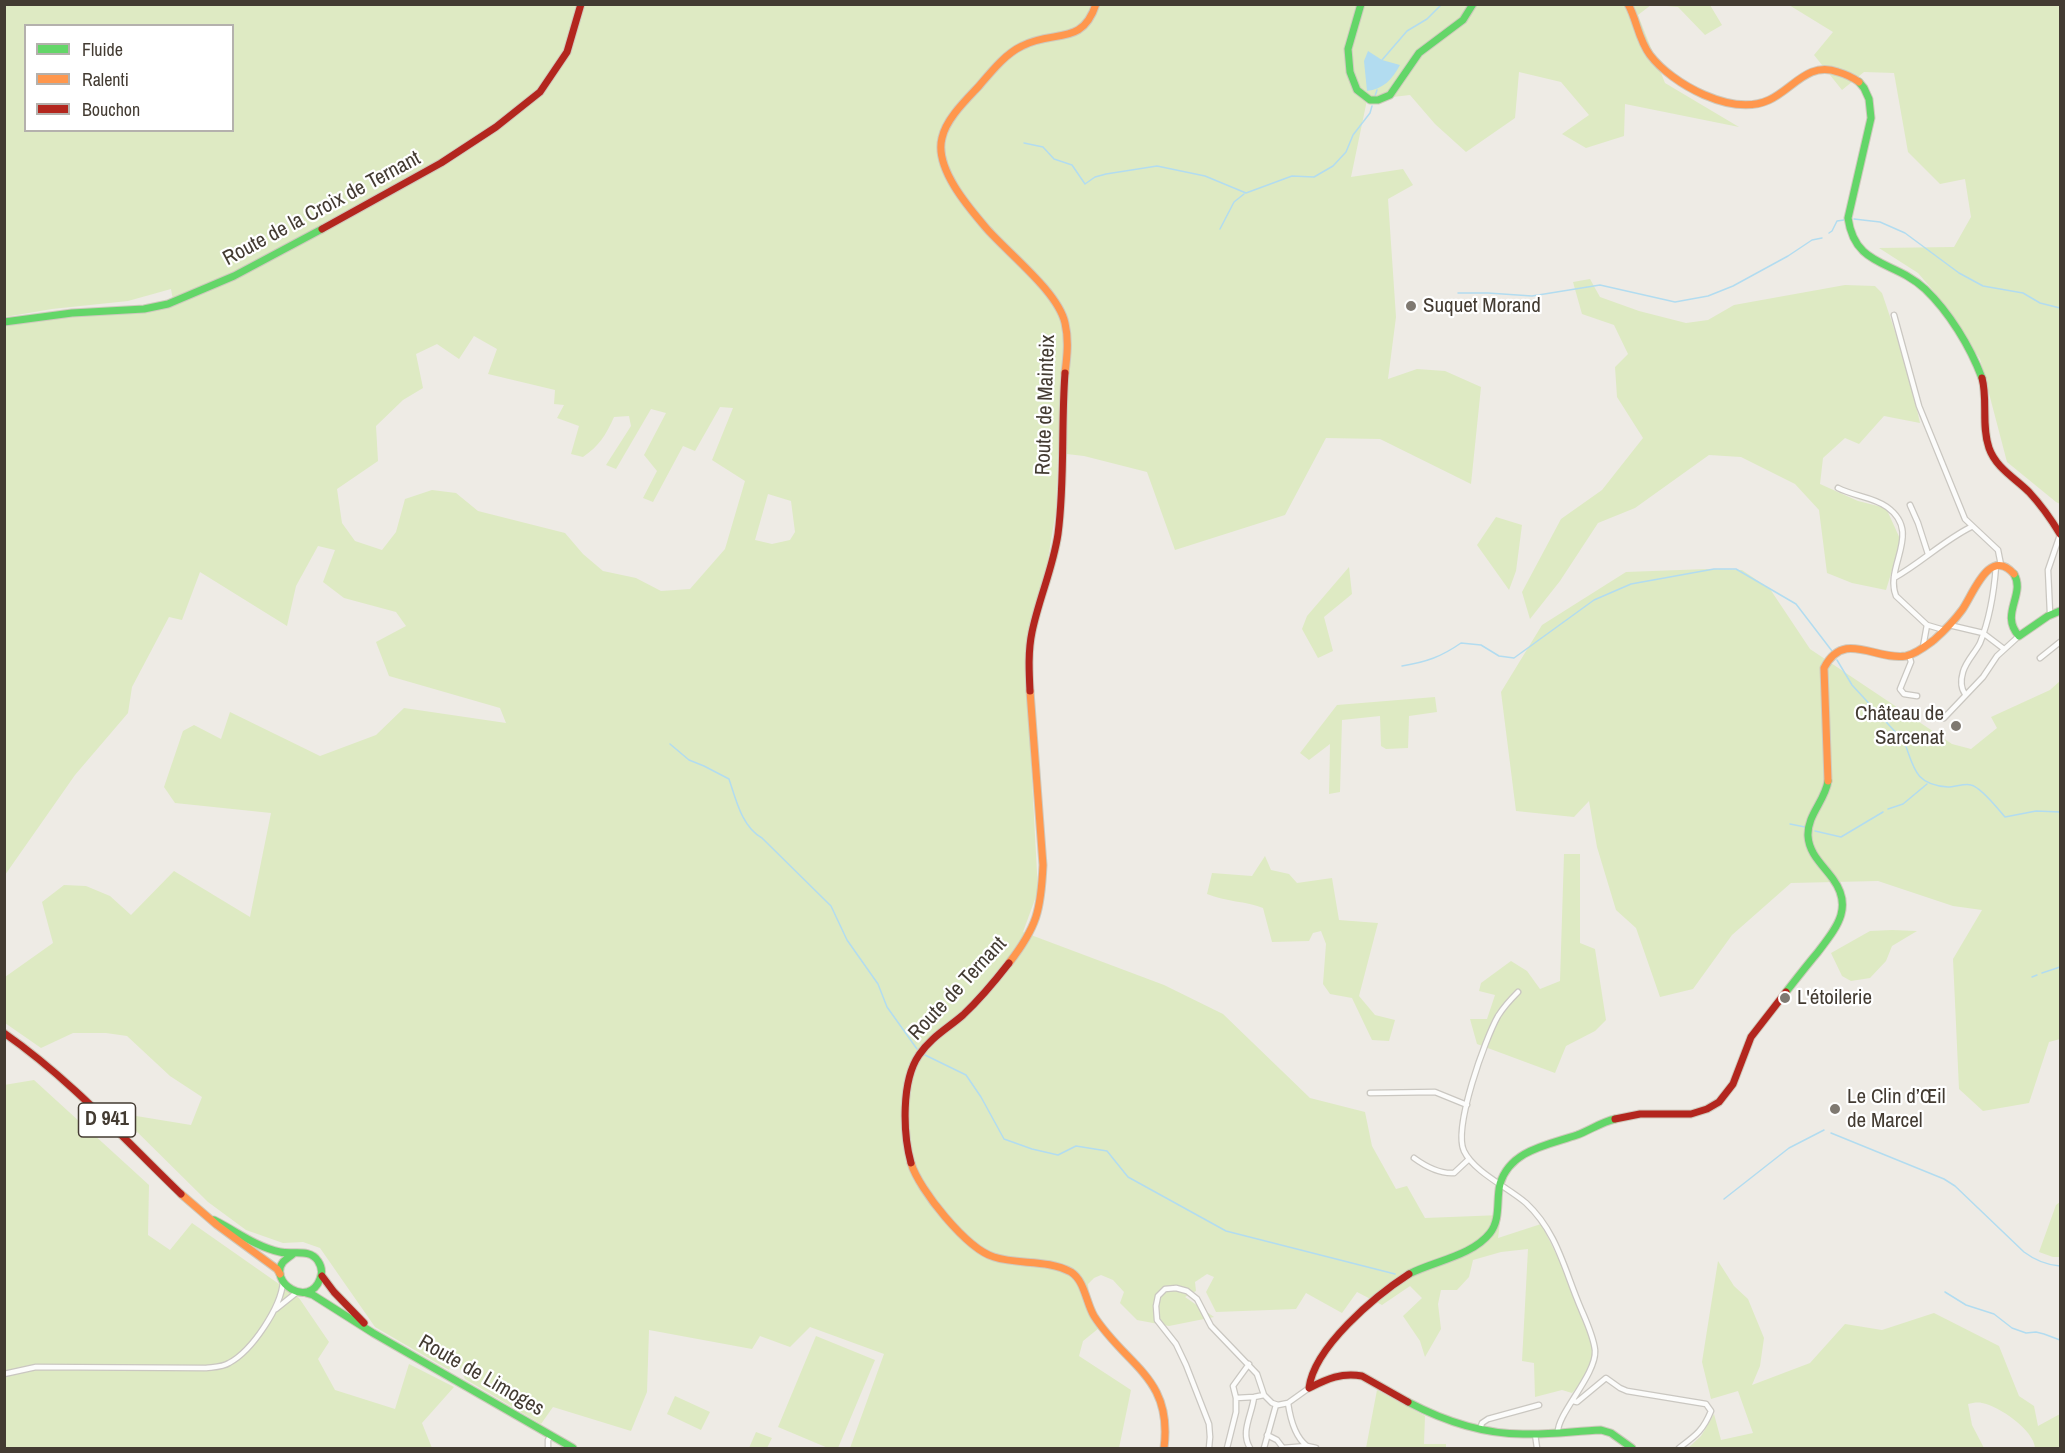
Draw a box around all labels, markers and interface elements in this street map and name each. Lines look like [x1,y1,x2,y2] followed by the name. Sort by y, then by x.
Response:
[24,24,234,132] legend
[82,37,123,62] text: Fluide
[82,67,129,92] text: Ralenti
[82,97,140,122] text: Bouchon
[219,146,425,272] street label: Route de la Croix de Ternant
[1423,293,1541,319] place label: Suquet Morand
[1404,299,1418,313] marker: Suquet Morand
[1031,334,1061,476] street label: Route de Mainteix
[1855,701,1944,751] place label: Château de Sarcenat
[1949,719,1963,733] marker: Château de Sarcenat
[904,932,1012,1046] street label: Route de Ternant
[1797,985,1872,1011] place label: L'étoilerie
[1778,991,1792,1005] marker: L'étoilerie
[1847,1084,1946,1134] place label: Le Clin d’Œil de Marcel
[1828,1102,1842,1116] marker: Le Clin d’Œil de Marcel
[78,1103,136,1137] road number: D 941
[414,1330,548,1422] street label: Route de Limoges

